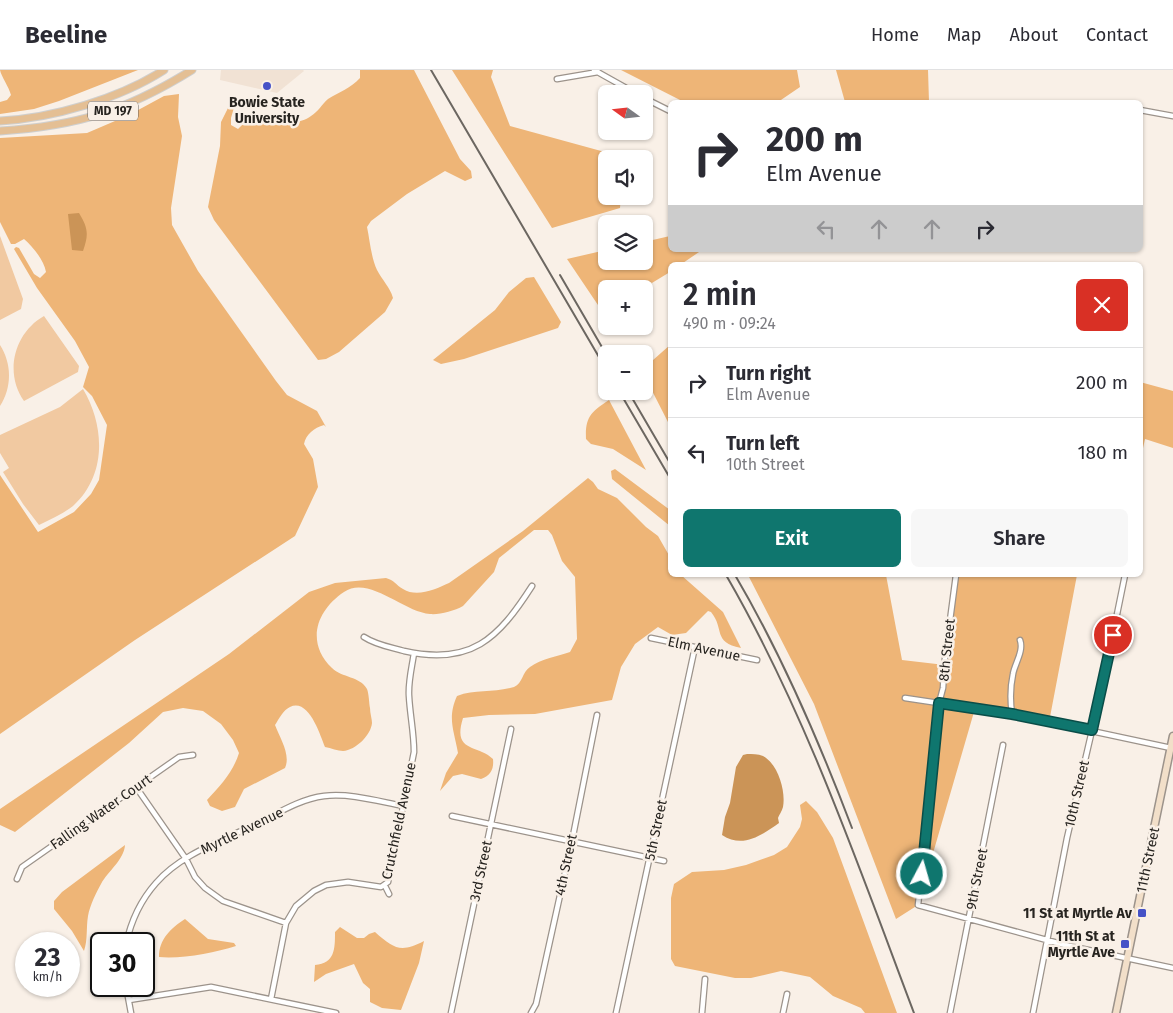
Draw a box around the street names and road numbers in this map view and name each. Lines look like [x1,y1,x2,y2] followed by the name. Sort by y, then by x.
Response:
[88,101,138,120] road number: MD 197
[935,617,959,682] street label: 8th Street
[666,633,742,665] street label: Elm Avenue
[1061,758,1093,829] street label: 10th Street
[378,761,420,881] street label: Crutchfield Avenue
[47,770,156,853] street label: Falling Water Court
[641,797,671,862] street label: 5th Street
[198,804,286,858] street label: Myrtle Avenue
[1133,825,1163,894] street label: 11th Street
[551,832,581,897] street label: 4th Street
[466,838,496,903] street label: 3rd Street
[963,846,991,911] street label: 9th Street

